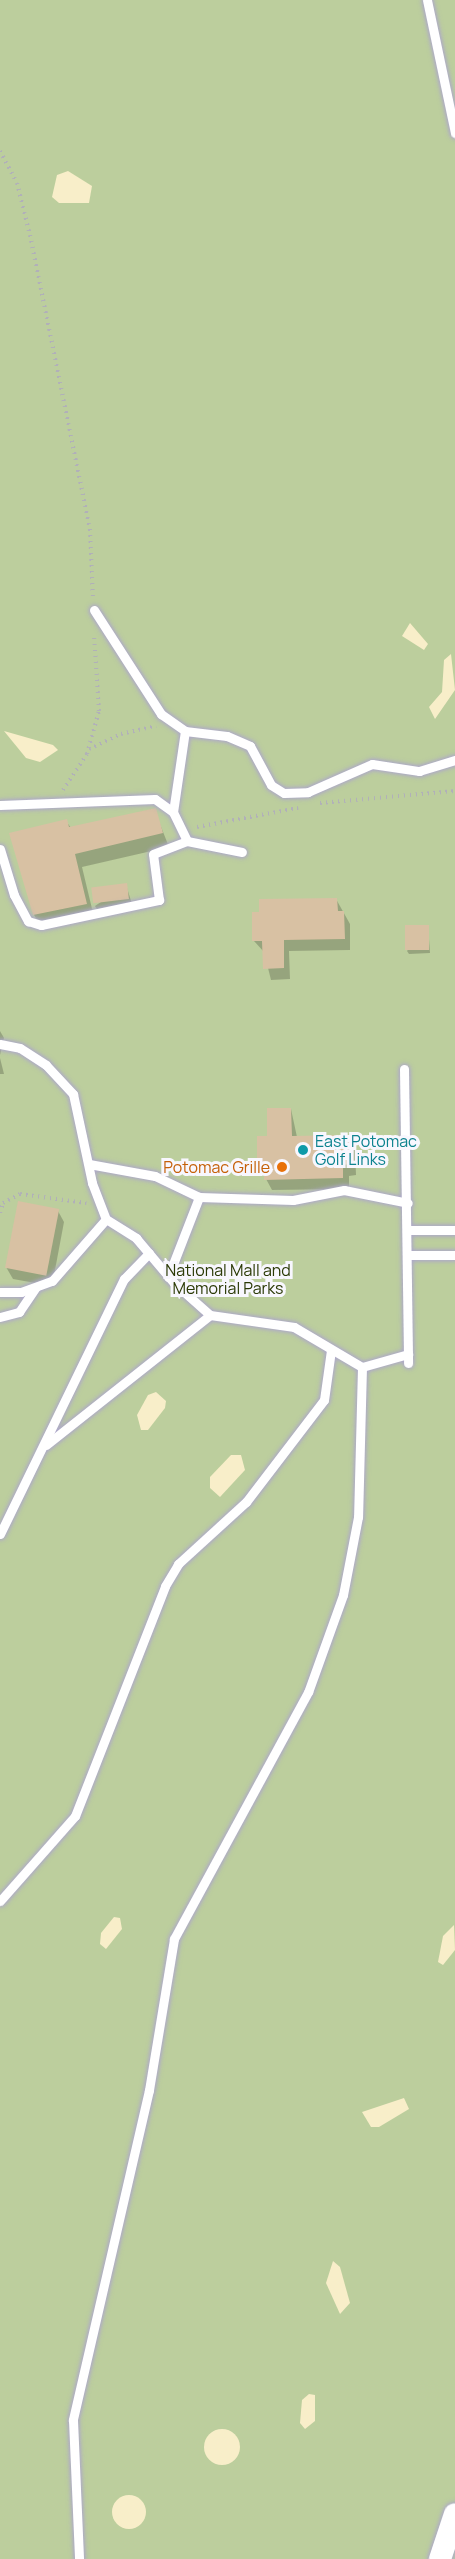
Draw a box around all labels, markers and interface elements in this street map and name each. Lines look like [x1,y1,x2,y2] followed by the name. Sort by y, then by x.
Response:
[315,1131,417,1169] place label: East Potomac Golf Links
[296,1143,310,1157] marker: East Potomac Golf Links
[163,1157,270,1177] place label: Potomac Grille
[275,1160,289,1174] marker: Potomac Grille
[165,1260,291,1298] park label: National Mall and Memorial Parks

